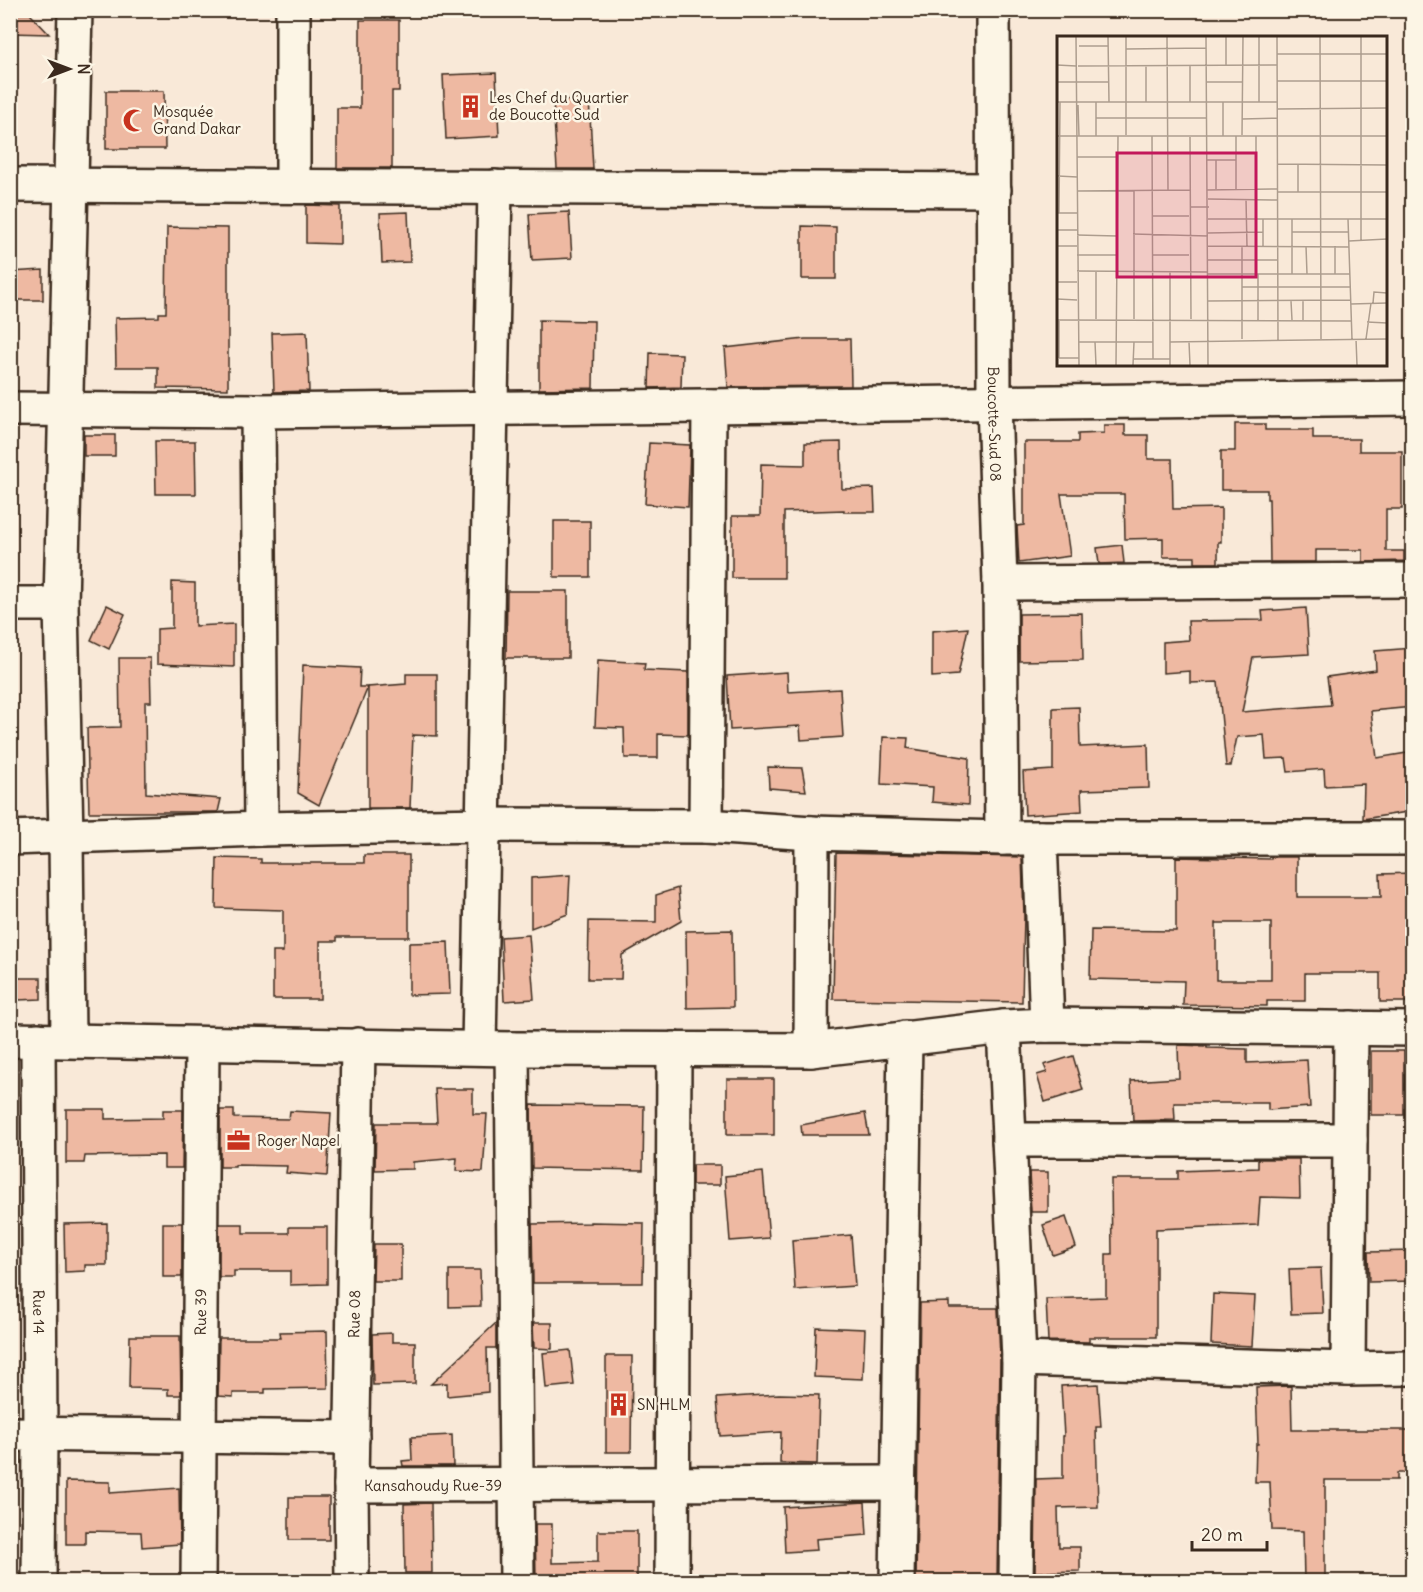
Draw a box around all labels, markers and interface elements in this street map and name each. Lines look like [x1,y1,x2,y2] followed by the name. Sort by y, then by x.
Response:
[1057,36,1387,366] inset map
[39,39,99,99] north arrow
[74,63,94,75] text: N
[489,88,629,124] place label: Les Chef du Quartier de Boucotte Sud
[458,93,484,119] building icon: Les Chef du Quartier de Boucotte Sud
[153,102,241,138] place label: Mosquée Grand Dakar
[122,107,148,133] mosque icon: Mosquée Grand Dakar
[984,367,1006,482] street label: Boucotte-Sud 08
[226,1127,252,1153] office icon: Roger Napel
[257,1131,340,1150] place label: Roger Napel
[190,1288,210,1336] street label: Rue 39
[30,1290,49,1335] street label: Rue 14
[344,1290,364,1338] street label: Rue 08
[606,1391,632,1417] building icon: SN HLM
[637,1395,690,1414] place label: SN HLM
[364,1475,502,1494] street label: Kansahoudy Rue-39
[1192,1514,1267,1552] scale bar
[1201,1523,1243,1546] text: 20 m

